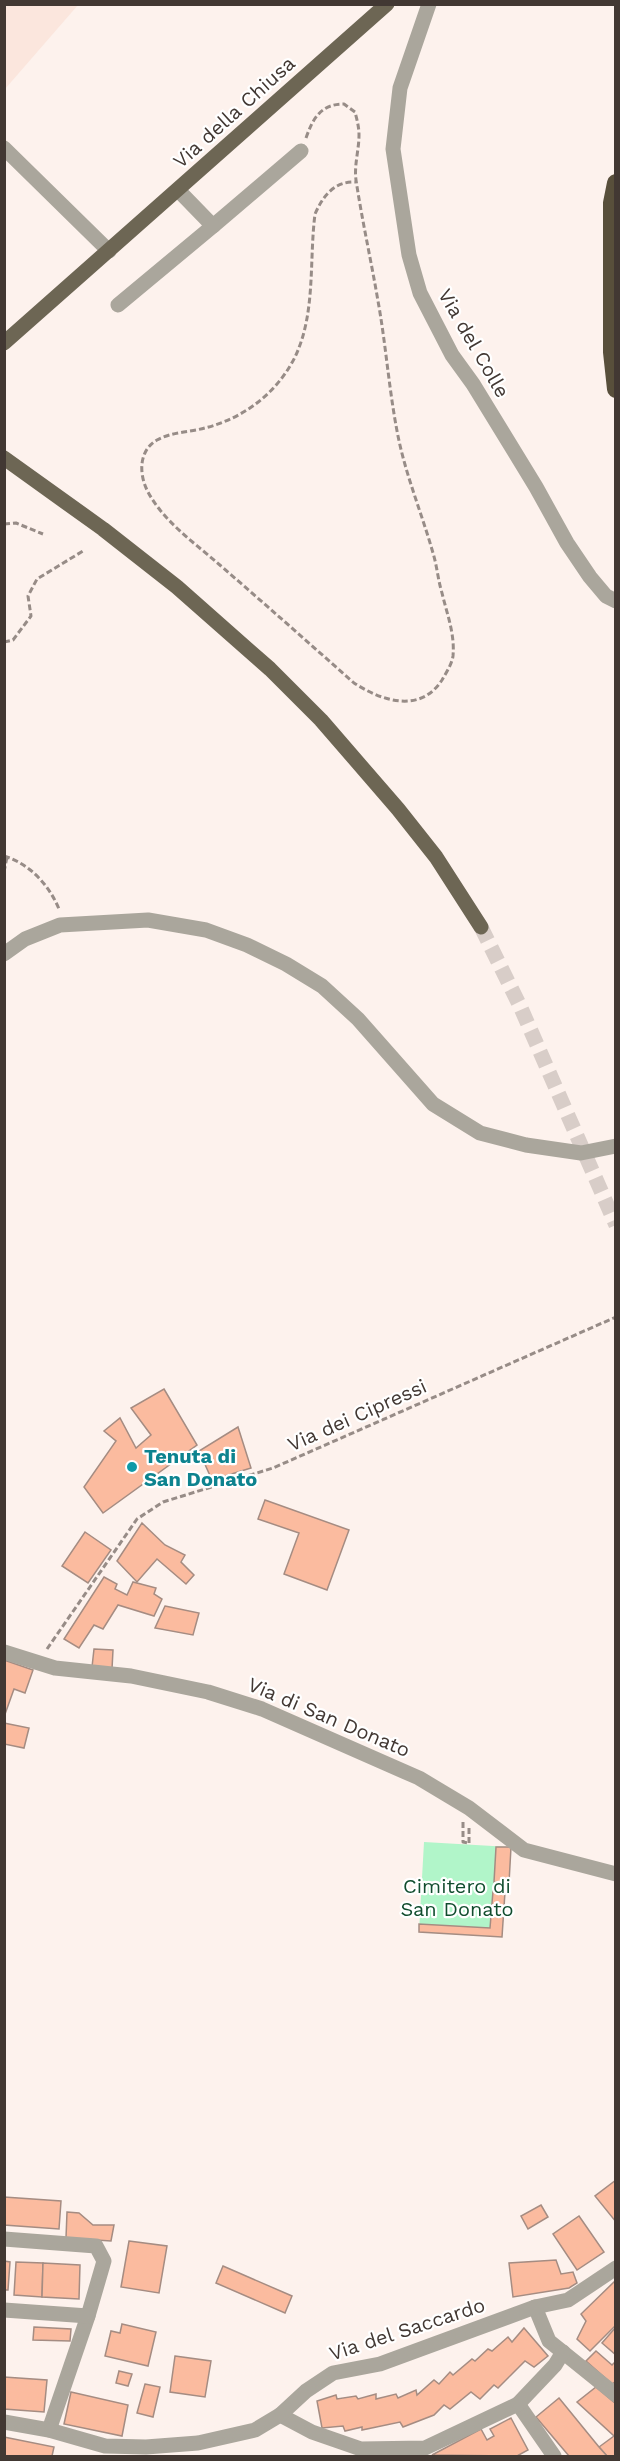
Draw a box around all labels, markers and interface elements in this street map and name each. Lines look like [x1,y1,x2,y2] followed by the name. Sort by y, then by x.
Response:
[168,51,300,173] street label: Via della Chiusa
[433,284,515,402] street label: Via del Colle
[284,1374,430,1456] street label: Via dei Cipressi
[144,1444,257,1491] place label: Tenuta di San Donato
[125,1460,139,1474] marker: Tenuta di San Donato
[244,1672,414,1762] street label: Via di San Donato
[400,1874,514,1921] park label: Cimitero di San Donato
[326,2293,488,2365] street label: Via del Saccardo

